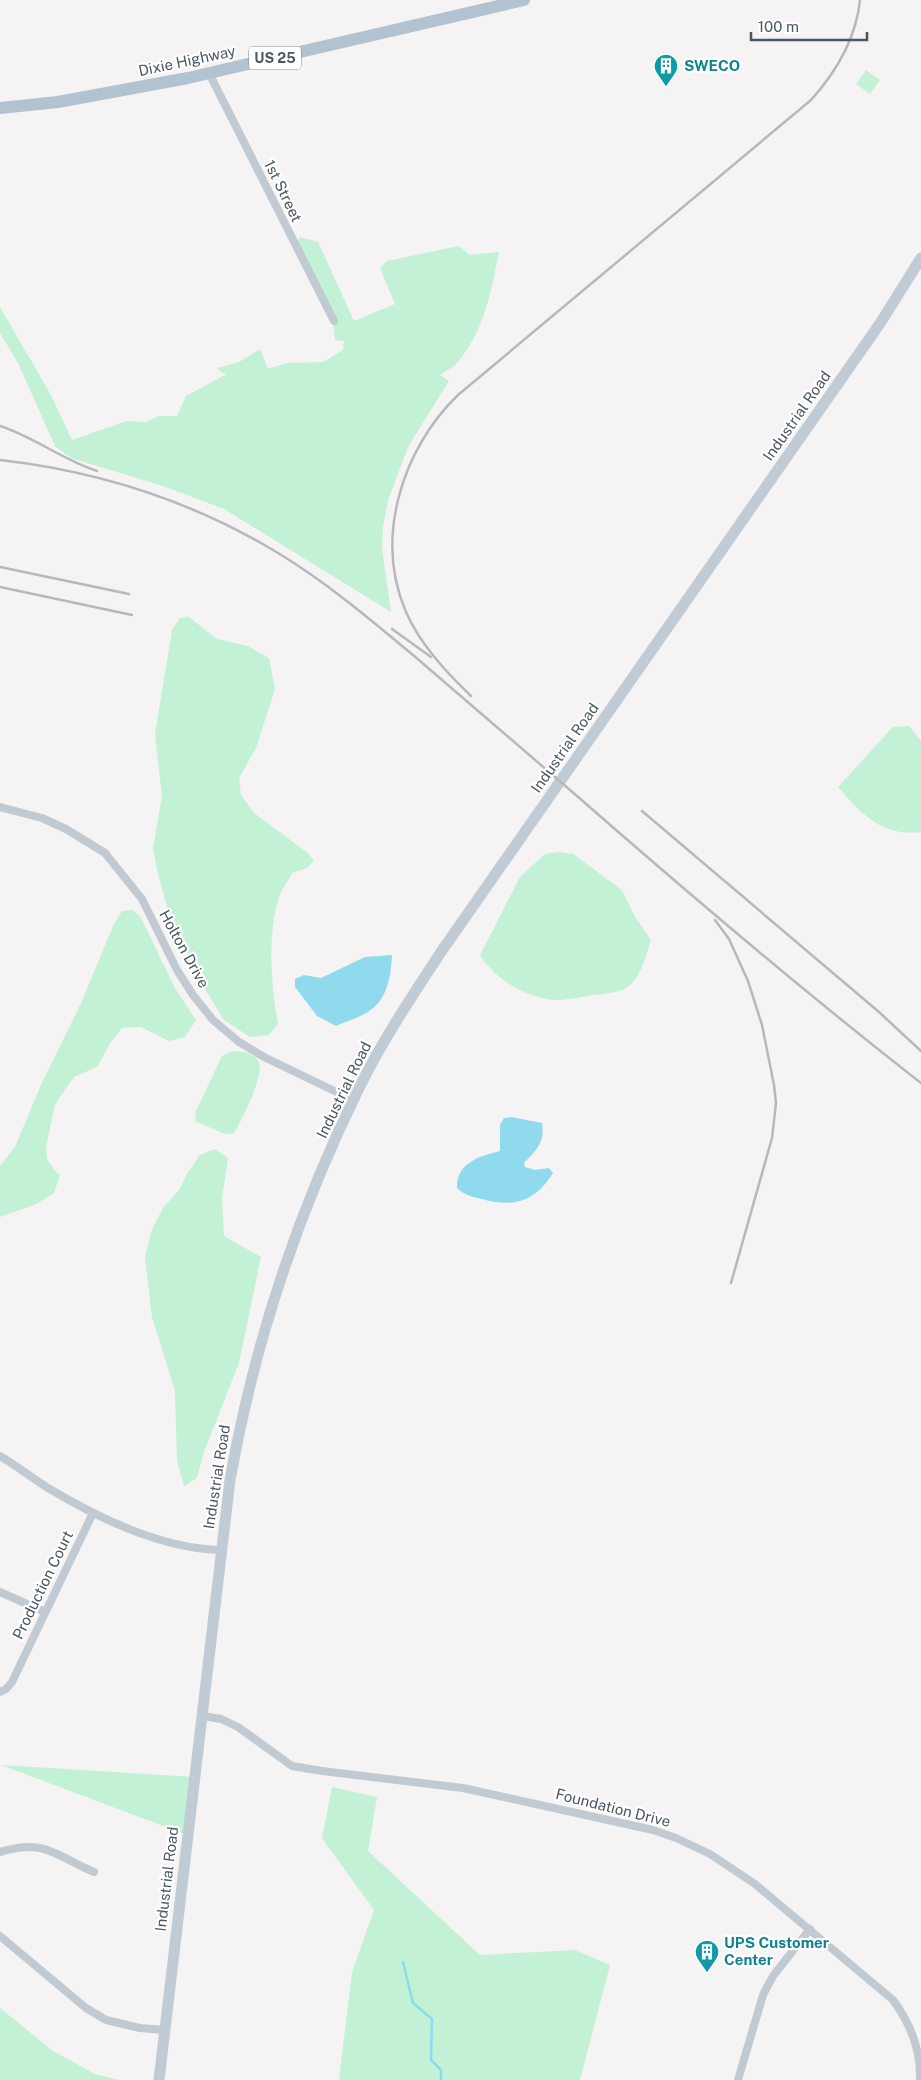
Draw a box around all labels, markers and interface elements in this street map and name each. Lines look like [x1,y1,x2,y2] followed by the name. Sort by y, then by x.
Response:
[751,10,867,42] scale bar
[758,18,799,35] text: 100 m
[137,42,237,79] street label: Dixie Highway
[249,46,301,70] road number: US 25
[653,53,679,87] building icon: SWECO
[684,57,740,74] place label: SWECO
[261,157,306,225] street label: 1st Street
[759,368,834,464] street label: Industrial Road
[527,700,602,796] street label: Industrial Road
[156,907,213,991] street label: Holton Drive
[313,1039,374,1141] street label: Industrial Road
[200,1424,233,1530] street label: Industrial Road
[9,1528,76,1642] street label: Production Court
[554,1785,672,1830] street label: Foundation Drive
[152,1826,181,1932] street label: Industrial Road
[724,1934,829,1968] place label: UPS Customer Center
[694,1939,720,1973] building icon: UPS Customer Center

